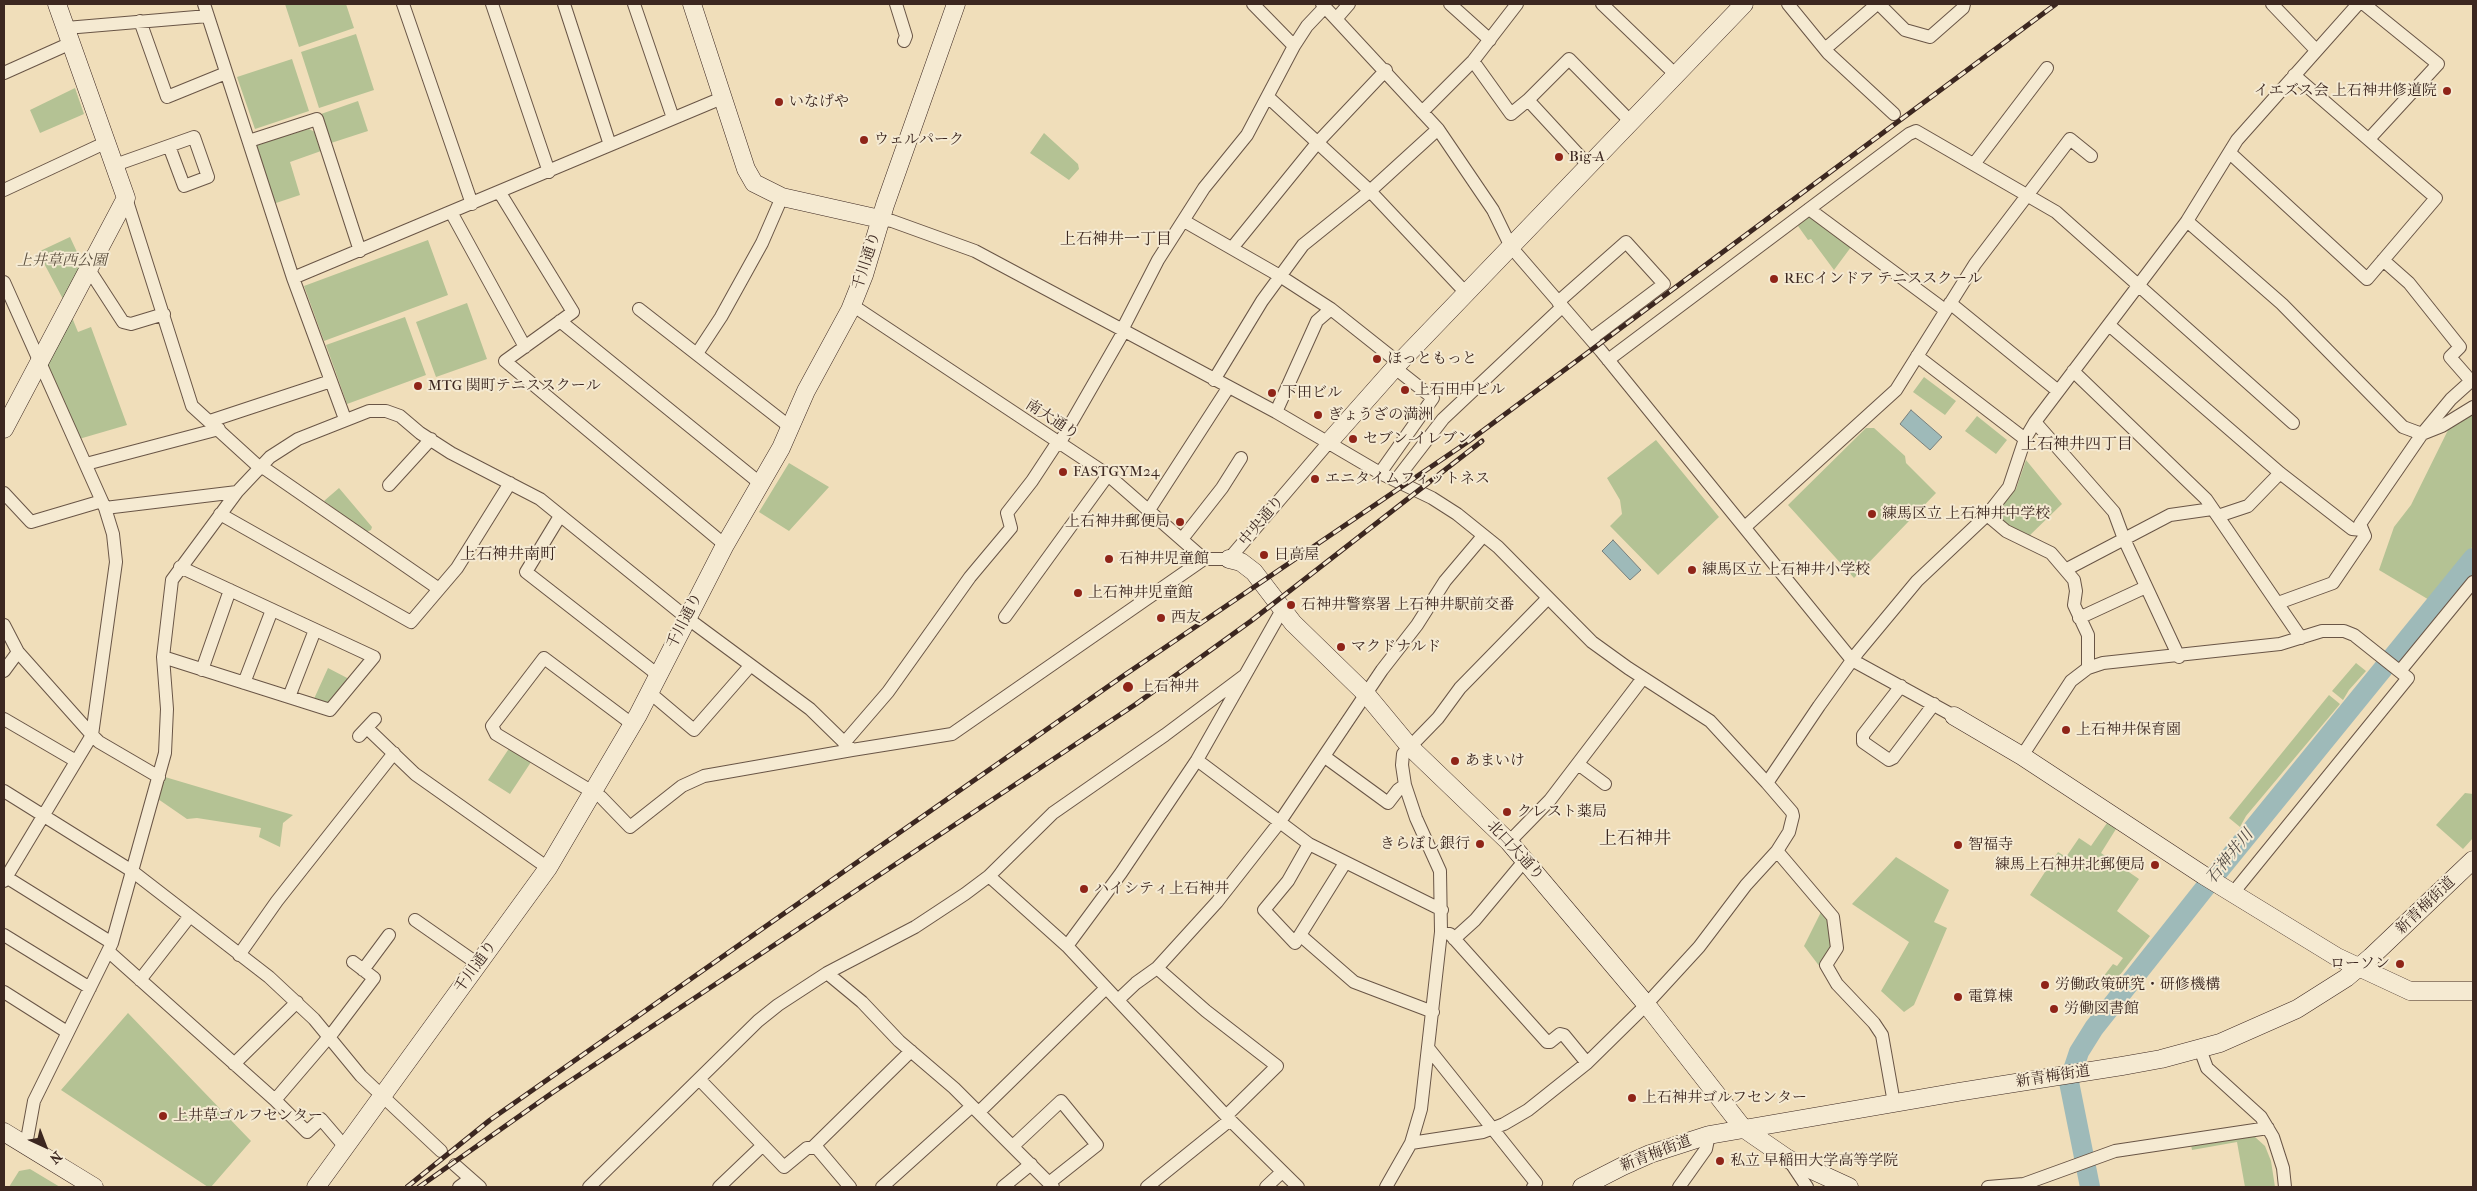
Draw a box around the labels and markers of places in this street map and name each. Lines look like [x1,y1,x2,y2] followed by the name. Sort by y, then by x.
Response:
[2254,82,2437,100] place label: イエズス会 上石神井修道院
[2441,85,2453,97] marker: イエズス会 上石神井修道院
[789,93,849,111] place label: いなげや
[773,96,785,108] marker: いなげや
[874,131,964,149] place label: ウェルパーク
[858,134,870,146] marker: ウェルパーク
[1569,148,1605,166] place label: Big-A
[1553,151,1565,163] marker: Big-A
[1784,270,1982,288] place label: RECインドア テニススクール
[1768,273,1780,285] marker: RECインドア テニススクール
[1387,350,1477,368] place label: ほっともっと
[1371,353,1383,365] marker: ほっともっと
[428,377,601,395] place label: MTG 関町テニススクール
[412,380,424,392] marker: MTG 関町テニススクール
[1415,381,1505,399] place label: 上石田中ビル
[1282,384,1342,402] place label: 下田ビル
[1399,384,1411,396] marker: 上石田中ビル
[1266,387,1278,399] marker: 下田ビル
[1328,406,1433,424] place label: ぎょうざの満洲
[1312,409,1324,421] marker: ぎょうざの満洲
[1363,430,1472,448] place label: セブン-イレブン
[1347,433,1359,445] marker: セブン-イレブン
[1073,463,1160,481] place label: FASTGYM24
[1057,466,1069,478] marker: FASTGYM24
[1325,470,1490,488] place label: エニタイムフィットネス
[1309,473,1321,485] marker: エニタイムフィットネス
[1882,505,2050,523] place label: 練馬区立 上石神井中学校
[1866,508,1878,520] marker: 練馬区立 上石神井中学校
[1065,513,1170,531] place label: 上石神井郵便局
[1174,516,1186,528] marker: 上石神井郵便局
[1274,546,1319,564] place label: 日高屋
[1258,549,1270,561] marker: 日高屋
[1119,550,1209,568] place label: 石神井児童館
[1103,553,1115,565] marker: 石神井児童館
[1702,561,1870,579] place label: 練馬区立 上石神井小学校
[1686,564,1698,576] marker: 練馬区立 上石神井小学校
[1088,584,1193,602] place label: 上石神井児童館
[1072,587,1084,599] marker: 上石神井児童館
[1301,596,1514,614] place label: 石神井警察署 上石神井駅前交番
[1285,599,1297,611] marker: 石神井警察署 上石神井駅前交番
[1171,609,1201,627] place label: 西友
[1155,612,1167,624] marker: 西友
[1351,638,1441,656] place label: マクドナルド
[1335,641,1347,653] marker: マクドナルド
[1139,678,1199,696] place label: 上石神井
[1121,680,1135,694] marker: 上石神井
[2076,721,2181,739] place label: 上石神井保育園
[2060,724,2072,736] marker: 上石神井保育園
[1465,752,1525,770] place label: あまいけ
[1449,755,1461,767] marker: あまいけ
[1517,803,1607,821] place label: クレスト薬局
[1501,806,1513,818] marker: クレスト薬局
[1380,835,1470,853] place label: きらぼし銀行
[1968,836,2013,854] place label: 智福寺
[1474,838,1486,850] marker: きらぼし銀行
[1952,839,1964,851] marker: 智福寺
[1995,856,2145,874] place label: 練馬上石神井北郵便局
[2149,859,2161,871] marker: 練馬上石神井北郵便局
[1094,880,1229,898] place label: ハイシティ上石神井
[1078,883,1090,895] marker: ハイシティ上石神井
[2330,955,2390,973] place label: ローソン
[2394,958,2406,970] marker: ローソン
[2055,976,2220,994] place label: 労働政策研究・研修機構
[2039,979,2051,991] marker: 労働政策研究・研修機構
[1968,988,2013,1006] place label: 電算棟
[1952,991,1964,1003] marker: 電算棟
[2064,1000,2139,1018] place label: 労働図書館
[2048,1003,2060,1015] marker: 労働図書館
[1642,1089,1807,1107] place label: 上石神井ゴルフセンター
[1626,1092,1638,1104] marker: 上石神井ゴルフセンター
[173,1107,323,1125] place label: 上井草ゴルフセンター
[157,1110,169,1122] marker: 上井草ゴルフセンター
[1730,1152,1898,1170] place label: 私立 早稲田大学高等学院
[1714,1155,1726,1167] marker: 私立 早稲田大学高等学院

